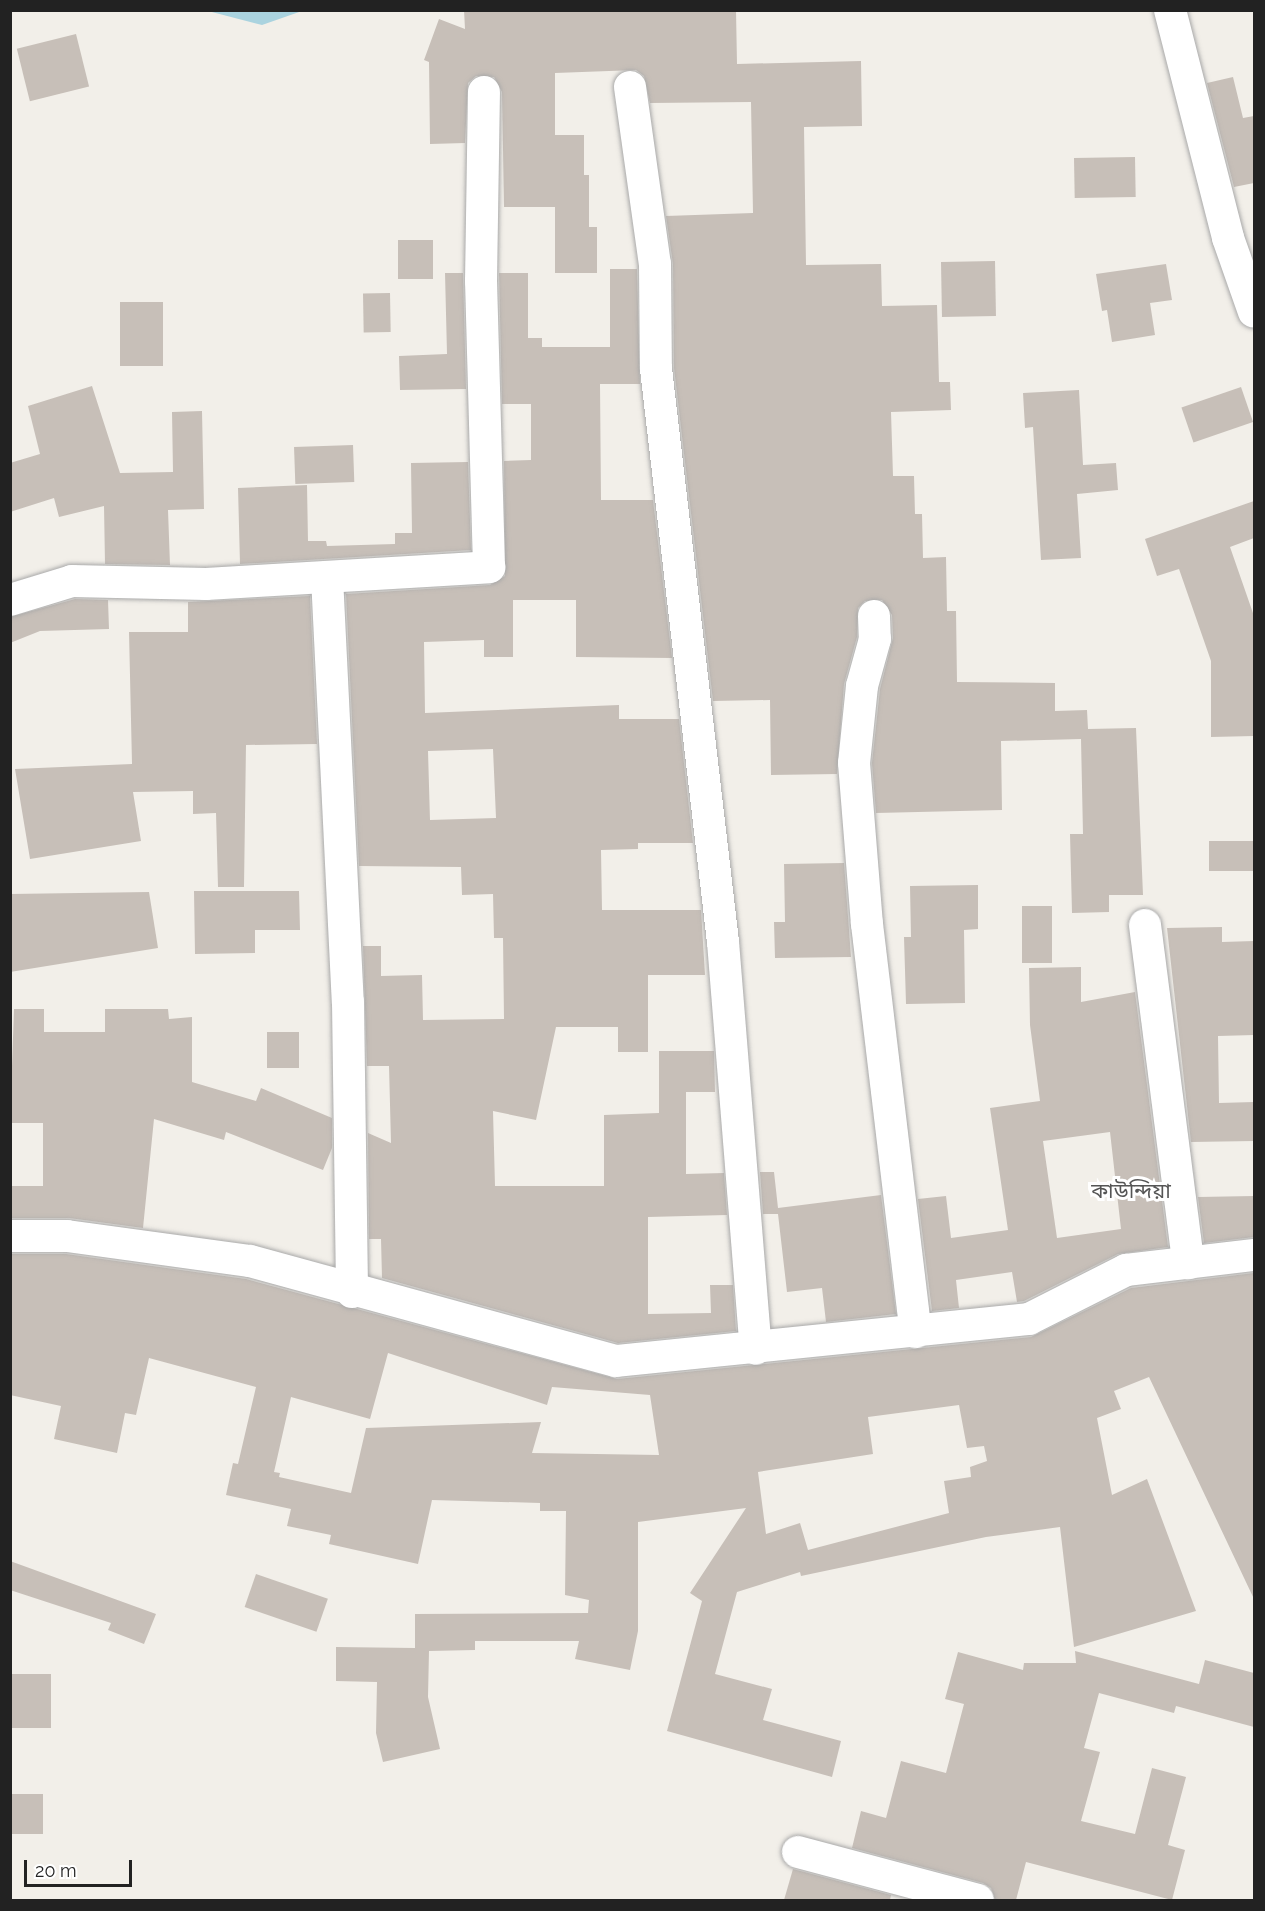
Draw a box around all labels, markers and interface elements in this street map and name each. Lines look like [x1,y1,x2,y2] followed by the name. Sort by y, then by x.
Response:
[1091,1178,1171,1204] district label: কাউন্দিয়া
[27,1848,135,1886] scale bar
[35,1860,77,1881] text: 20 m

